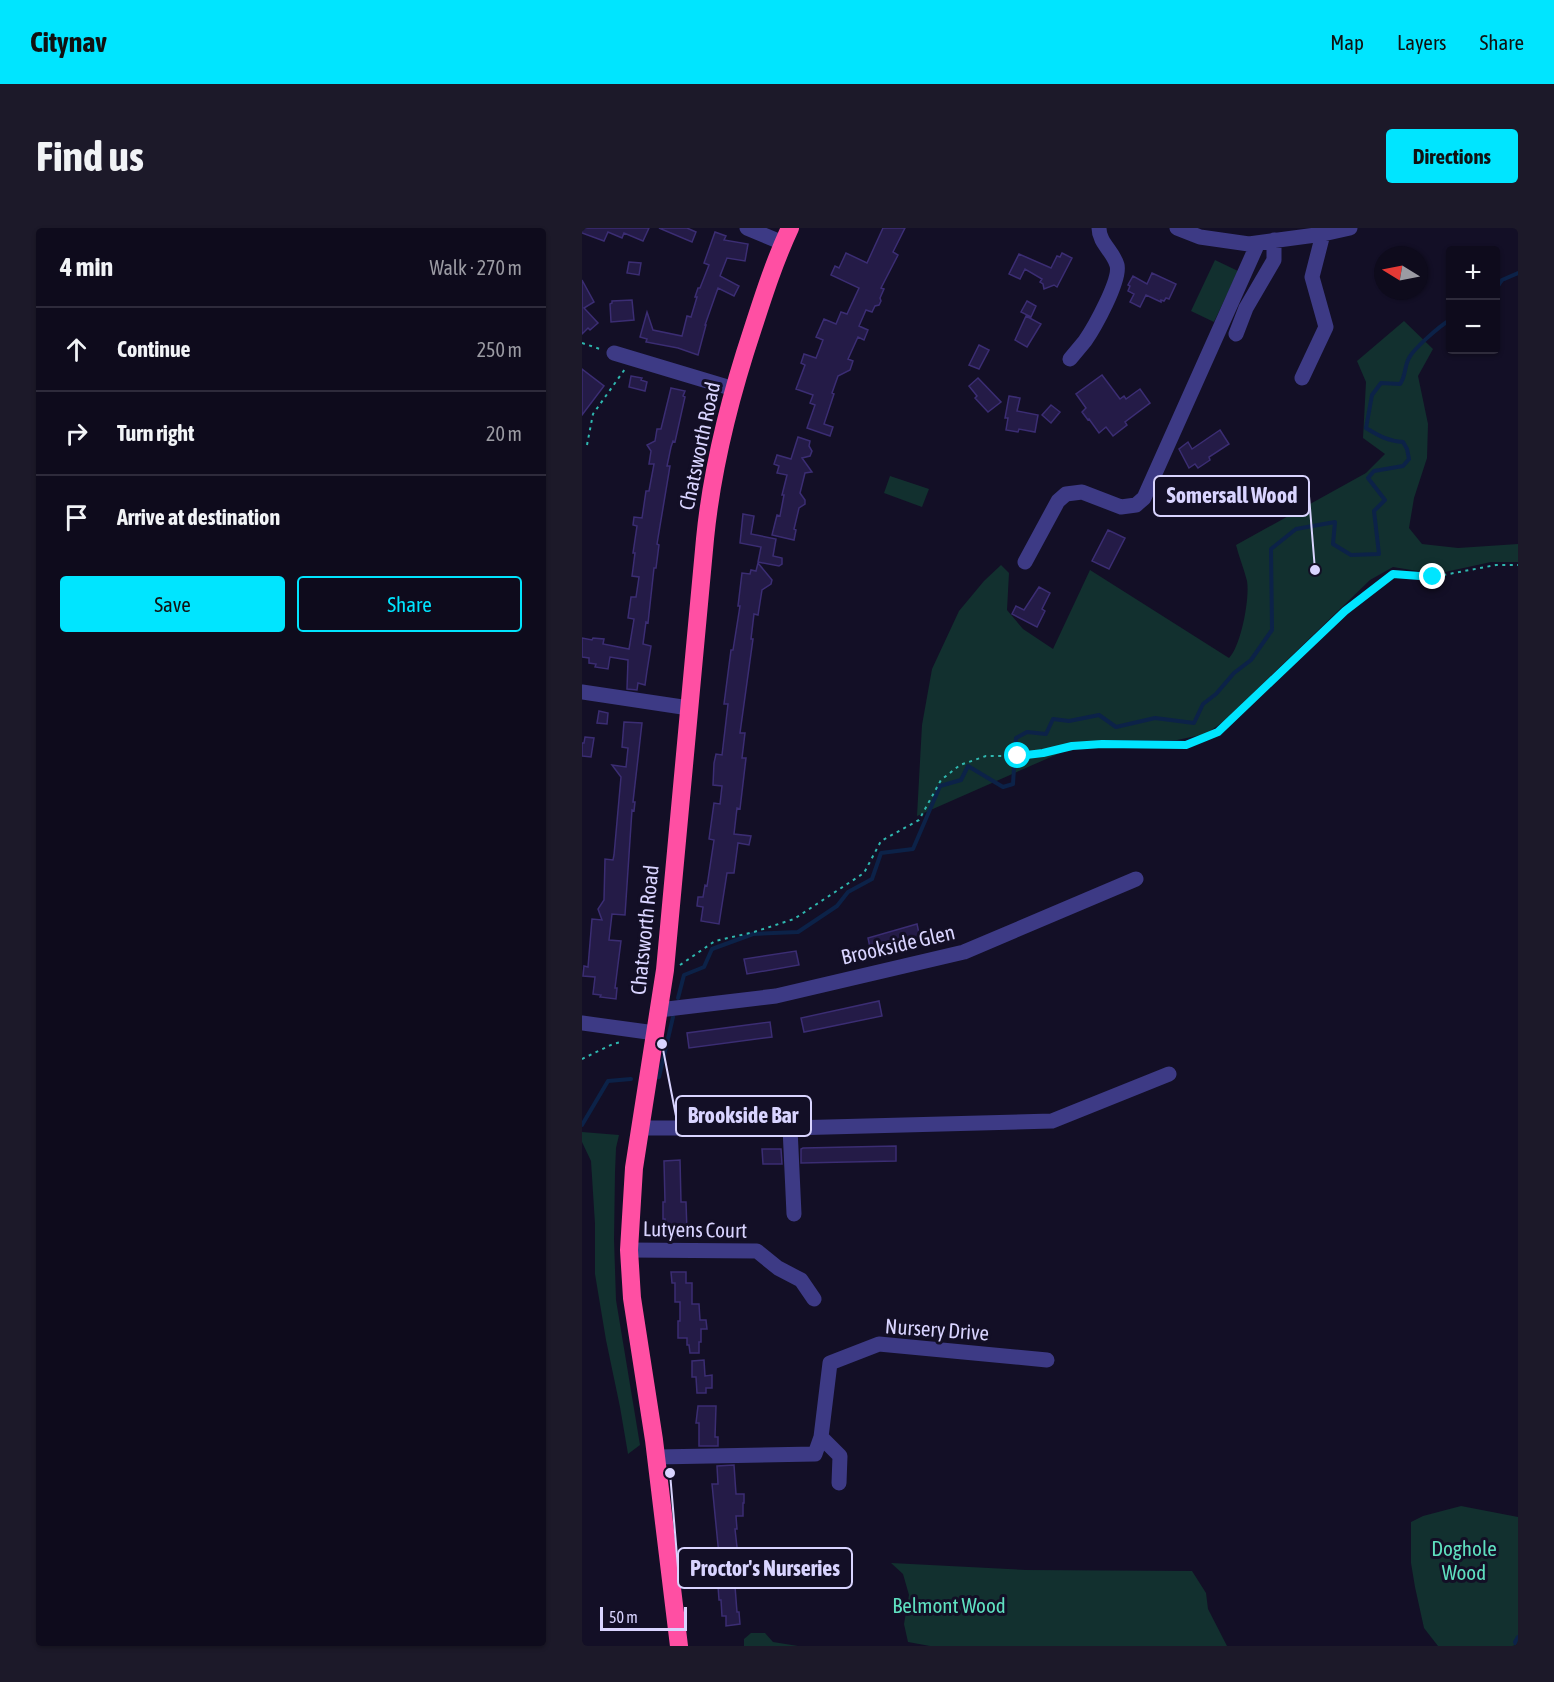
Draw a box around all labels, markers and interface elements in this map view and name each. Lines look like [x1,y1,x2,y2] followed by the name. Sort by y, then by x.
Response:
[30,26,107,58] text: Citynav
[1330,30,1364,54] text: Map
[1397,30,1447,54] text: Layers
[1480,30,1524,54] text: Share
[1386,129,1518,183] button: Directions
[36,132,144,180] text: Find us
[1374,246,1428,300] north arrow
[1446,246,1500,354] map controls
[1446,246,1500,300] button: +
[60,252,113,282] text: 4 min
[430,256,522,279] text: Walk · 270 m
[1446,300,1500,354] button: −
[60,333,93,366] icon: ahead
[117,336,191,362] text: Continue
[477,338,522,361] text: 250 m
[674,380,724,512] street label: Chatsworth Road
[60,417,93,450] icon: right
[117,420,194,446] text: Turn right
[486,422,522,445] text: 20 m
[1154,476,1309,516] callout: Somersall Wood
[1167,482,1297,508] text: Somersall Wood
[60,501,93,534] icon: arrive
[117,504,280,530] text: Arrive at destination
[1419,563,1445,589] route end
[60,576,285,632] button: Save
[297,576,522,632] button: Share
[1004,742,1030,768] route start
[625,864,663,996] street label: Chatsworth Road
[839,919,957,969] street label: Brookside Glen
[676,1096,811,1136] callout: Brookside Bar
[688,1102,799,1128] text: Brookside Bar
[643,1216,747,1242] street label: Lutyens Court
[884,1313,990,1345] street label: Nursery Drive
[1431,1536,1497,1584] park label: Doghole Wood
[678,1548,852,1588] callout: Proctor's Nurseries
[690,1555,840,1581] text: Proctor's Nurseries
[892,1593,1006,1617] park label: Belmont Wood
[600,1604,687,1632] scale bar
[609,1608,638,1626] text: 50 m

